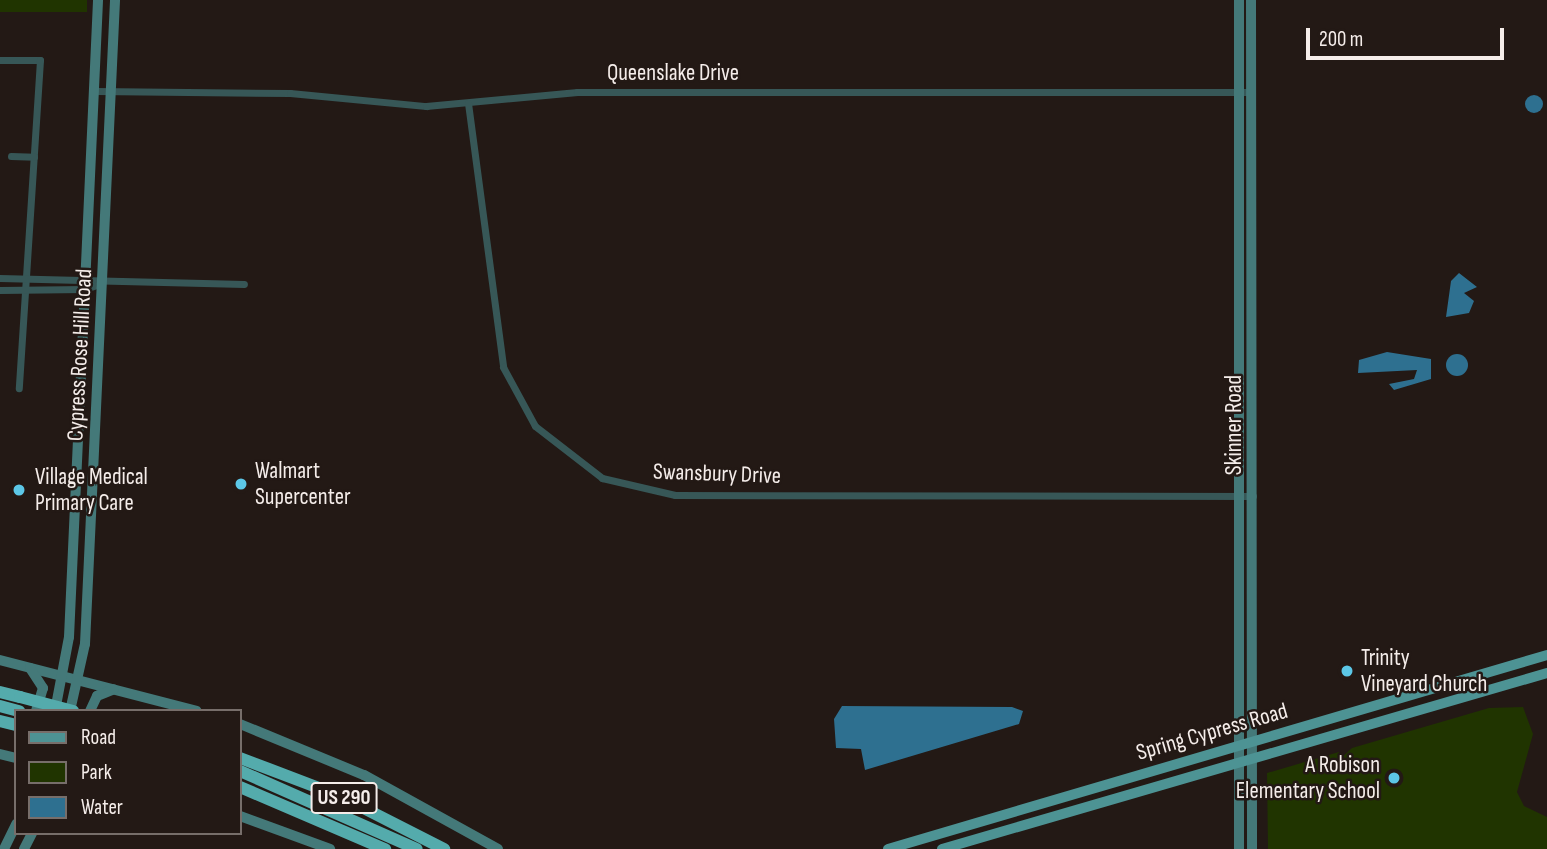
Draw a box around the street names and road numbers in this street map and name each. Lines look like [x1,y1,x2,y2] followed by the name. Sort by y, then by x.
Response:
[607,59,739,87] street label: Queenslake Drive
[62,268,98,442] street label: Cypress Rose Hill Road
[1220,375,1248,475] street label: Skinner Road
[653,458,781,490] street label: Swansbury Drive
[1133,697,1291,767] street label: Spring Cypress Road
[309,780,379,816] road number: US 290

